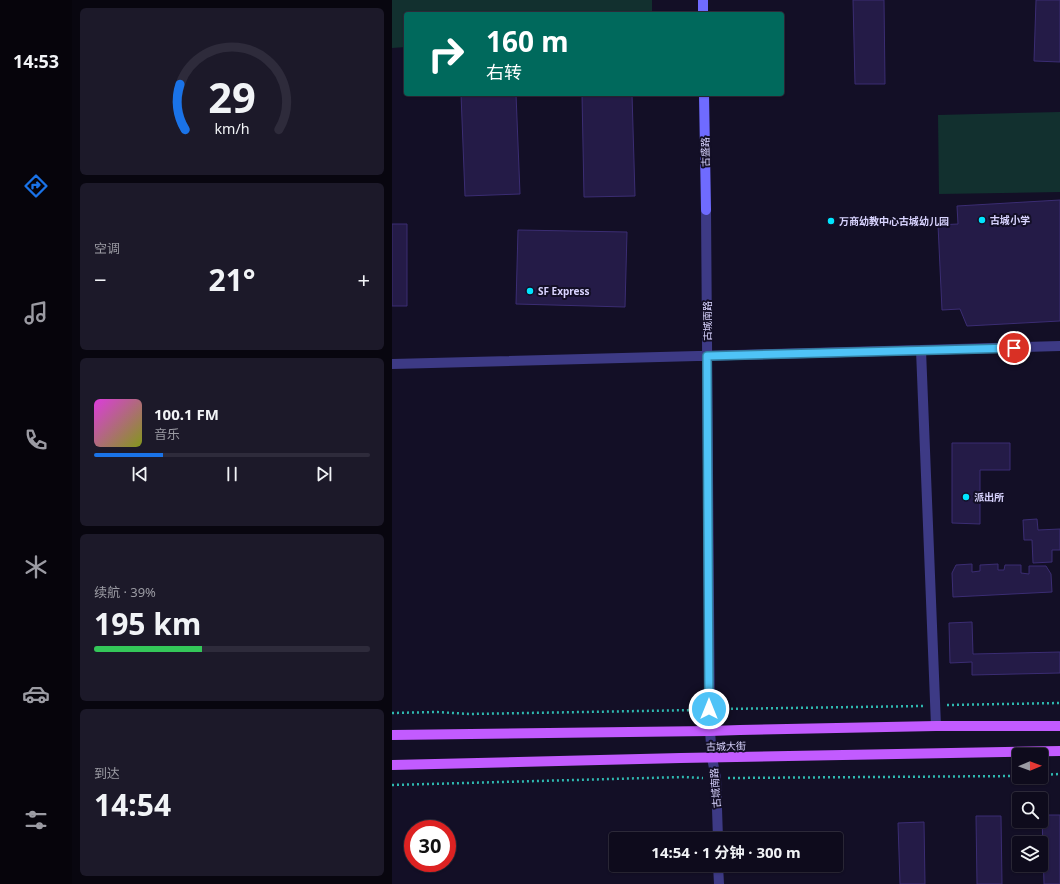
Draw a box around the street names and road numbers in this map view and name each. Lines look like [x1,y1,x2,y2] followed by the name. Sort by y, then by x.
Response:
[698,137,712,167] street label: 古盛路
[700,301,714,341] street label: 古城南路
[706,739,746,753] street label: 古城大街
[707,768,723,808] street label: 古城南路

